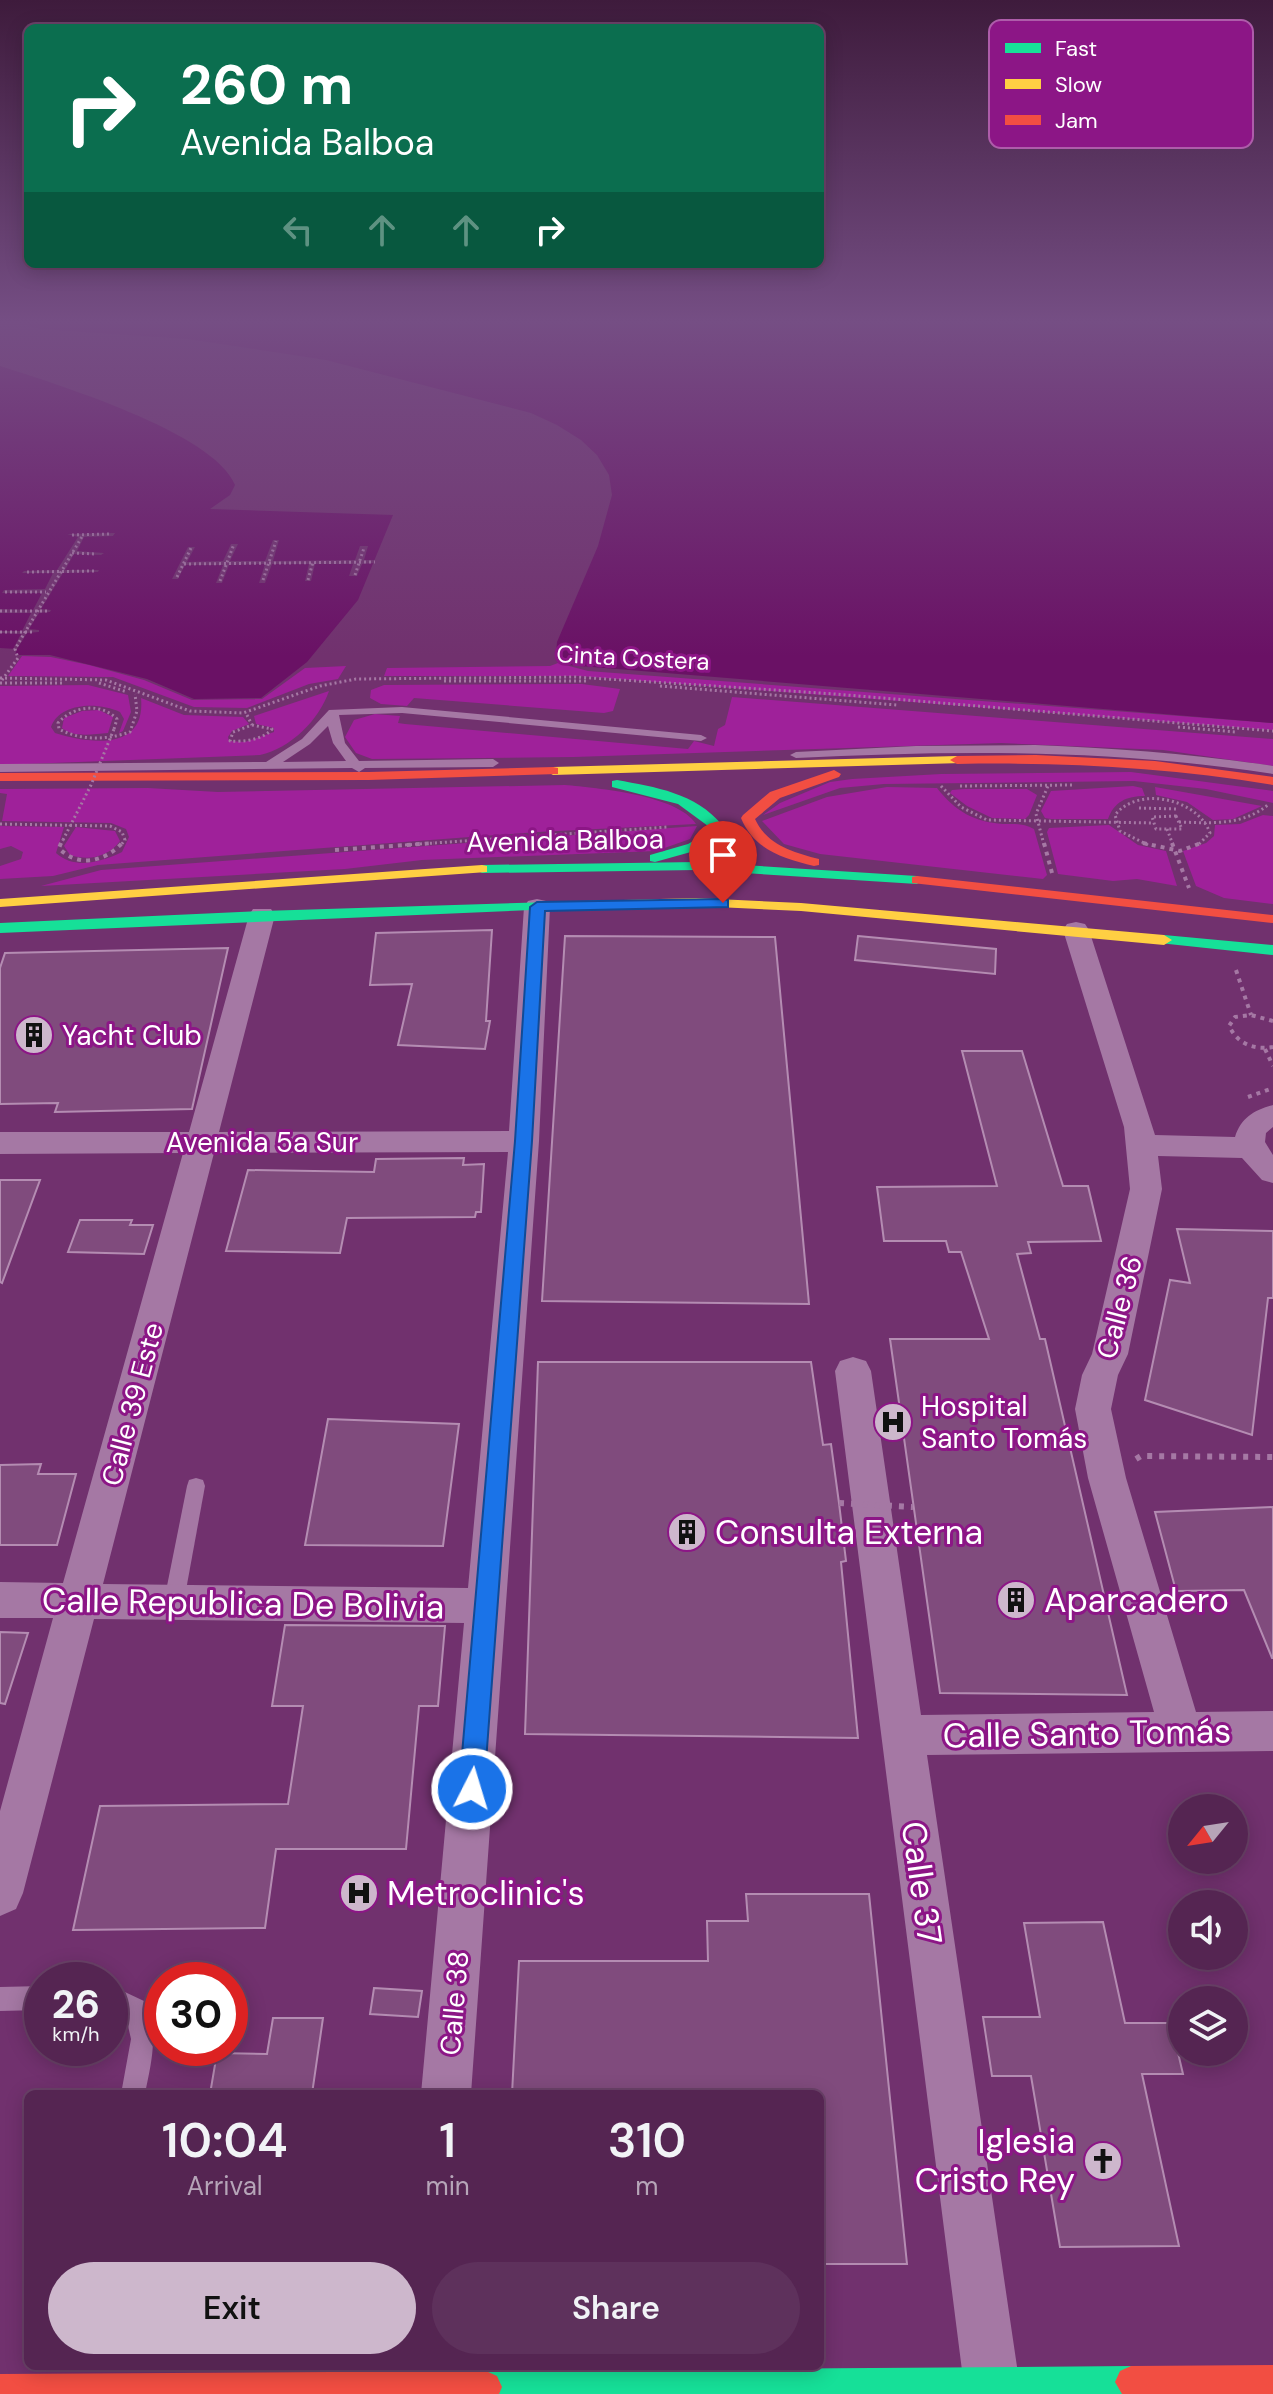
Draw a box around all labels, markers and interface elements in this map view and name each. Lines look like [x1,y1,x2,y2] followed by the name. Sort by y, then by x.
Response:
[989,20,1253,148] legend
[1055,34,1097,63] text: Fast
[180,48,353,121] text: 260 m
[48,56,152,160] icon: right
[1055,70,1102,99] text: Slow
[1055,106,1098,135] text: Jam
[180,119,434,166] text: Avenida Balboa
[276,208,320,252] icon: left
[360,208,404,252] icon: ahead
[444,208,488,252] icon: ahead
[528,208,572,252] icon: right
[556,638,710,677] street label: Cinta Costera
[466,820,664,861] street label: Avenida Balboa
[689,821,757,903] pin
[701,833,745,877] icon: arrive
[13,1014,55,1056] building icon: Yacht Club
[62,1017,202,1054] place label: Yacht Club
[166,1124,358,1161] street label: Avenida 5a Sur
[1088,1251,1151,1363] street label: Calle 36
[93,1318,172,1490] street label: Calle 39 Este
[921,1388,1087,1457] place label: Hospital Santo Tomás
[872,1401,914,1443] hospital icon: Hospital Santo Tomás
[715,1510,983,1555] place label: Consulta Externa
[666,1511,708,1553] building icon: Consulta Externa
[41,1577,445,1630] street label: Calle Republica De Bolivia
[1044,1578,1229,1623] place label: Aparcadero
[995,1579,1037,1621] building icon: Aparcadero
[943,1708,1231,1759] street label: Calle Santo Tomás
[430,1747,514,1831] position arrow
[1168,1794,1248,1874] north arrow
[1168,1794,1248,2066] map controls
[891,1819,952,1948] street label: Calle 37
[387,1871,585,1916] place label: Metroclinic's
[338,1872,380,1914] hospital icon: Metroclinic's
[1168,1890,1248,1970] button: sound
[432,1949,477,2057] street label: Calle 38
[144,1962,248,2066] speed limit sign: 30
[52,1978,100,2030] text: 26
[1168,1986,1248,2066] button: layers
[52,2021,100,2047] text: km/h
[162,2109,288,2172] text: 10:04
[439,2109,456,2172] text: 1
[608,2109,686,2172] text: 310
[915,2119,1075,2203] place label: Iglesia Cristo Rey
[1082,2140,1124,2182] church icon: Iglesia Cristo Rey
[187,2169,263,2203] text: Arrival
[425,2169,470,2203] text: min
[635,2169,658,2203] text: m
[48,2262,416,2354] button: Exit
[432,2262,800,2354] button: Share

